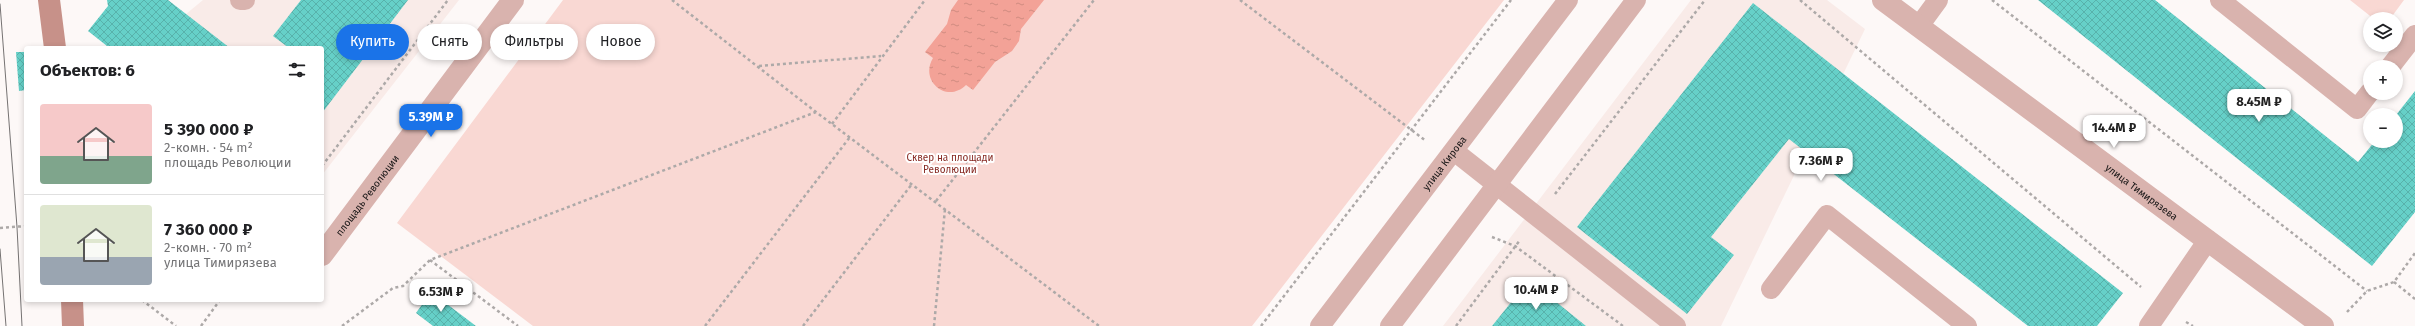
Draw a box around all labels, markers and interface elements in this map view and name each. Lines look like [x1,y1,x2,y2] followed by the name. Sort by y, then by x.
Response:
[2363,12,2403,148] map controls
[2363,12,2403,52] button: layers
[336,24,409,60] chip: Купить
[417,24,482,60] chip: Снять
[490,24,578,60] chip: Фильтры
[586,24,655,60] chip: Новое
[286,59,308,81] icon: filters
[40,60,135,81] text: Объектов: 6
[2363,60,2403,100] button: +
[2222,89,2296,123] pin: 8.45M ₽
[2236,94,2282,109] text: 8.45M ₽
[394,104,468,138] pin: 5.39M ₽
[2363,108,2403,148] button: −
[408,109,454,124] text: 5.39M ₽
[2077,115,2151,149] pin: 14.4M ₽
[164,119,253,140] text: 5 390 000 ₽
[72,120,120,168] icon: home
[2092,120,2136,135] text: 14.4M ₽
[1420,134,1469,193] street label: улица Кирова
[164,140,253,155] text: 2-комн. · 54 m²
[1784,148,1858,182] pin: 7.36M ₽
[907,152,993,176] park label: Сквер на площади Революции
[334,153,402,238] street label: площадь Революции
[1799,153,1843,168] text: 7.36M ₽
[164,155,291,170] text: площадь Революции
[2103,162,2180,223] street label: улица Тимирязева
[164,219,252,240] text: 7 360 000 ₽
[72,221,120,269] icon: home
[164,240,252,255] text: 2-комн. · 70 m²
[164,255,277,270] text: улица Тимирязева
[1499,277,1573,311] pin: 10.4M ₽
[404,279,478,313] pin: 6.53M ₽
[1514,282,1558,297] text: 10.4M ₽
[418,284,464,299] text: 6.53M ₽

